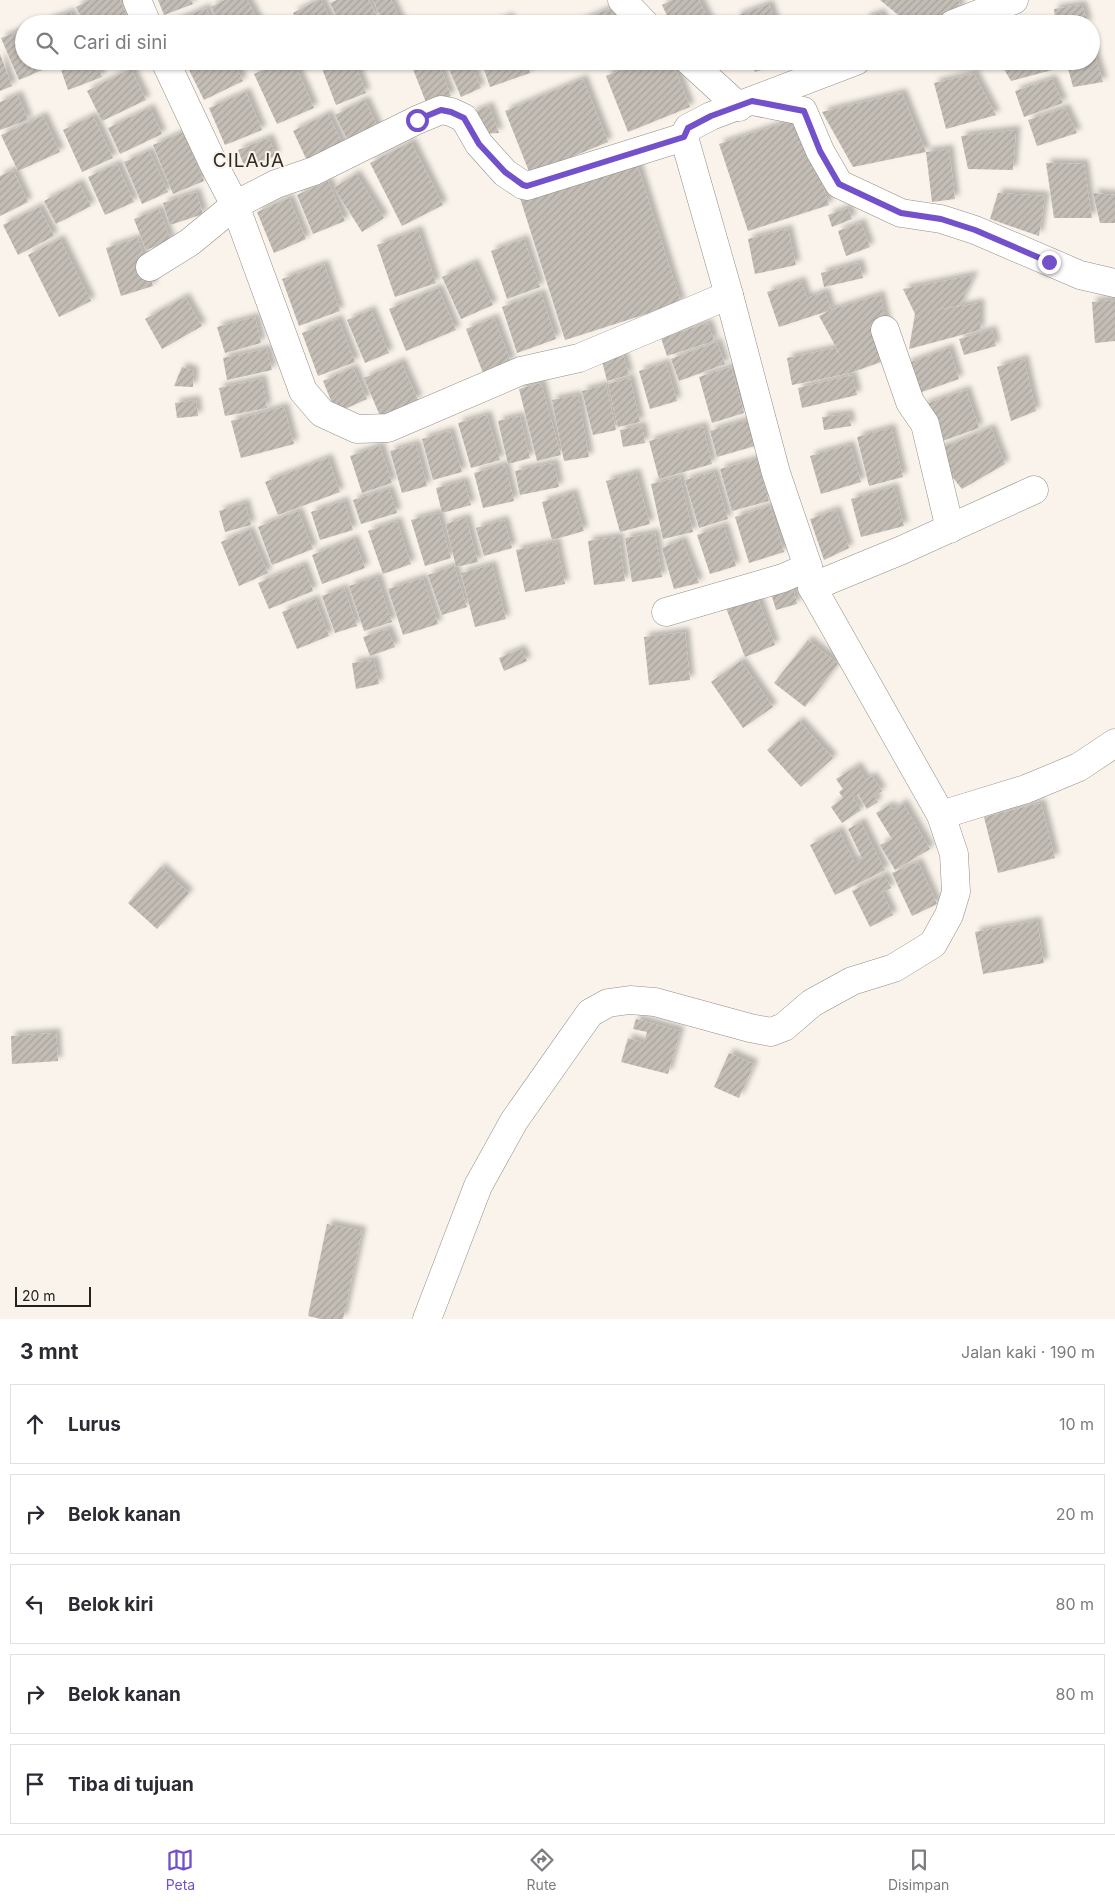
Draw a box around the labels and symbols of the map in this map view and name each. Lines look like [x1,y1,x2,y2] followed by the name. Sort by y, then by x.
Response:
[406,109,429,132] route start
[213,149,285,172] district label: CILAJA
[1038,251,1061,274] route end
[15,1284,91,1307] scale bar

